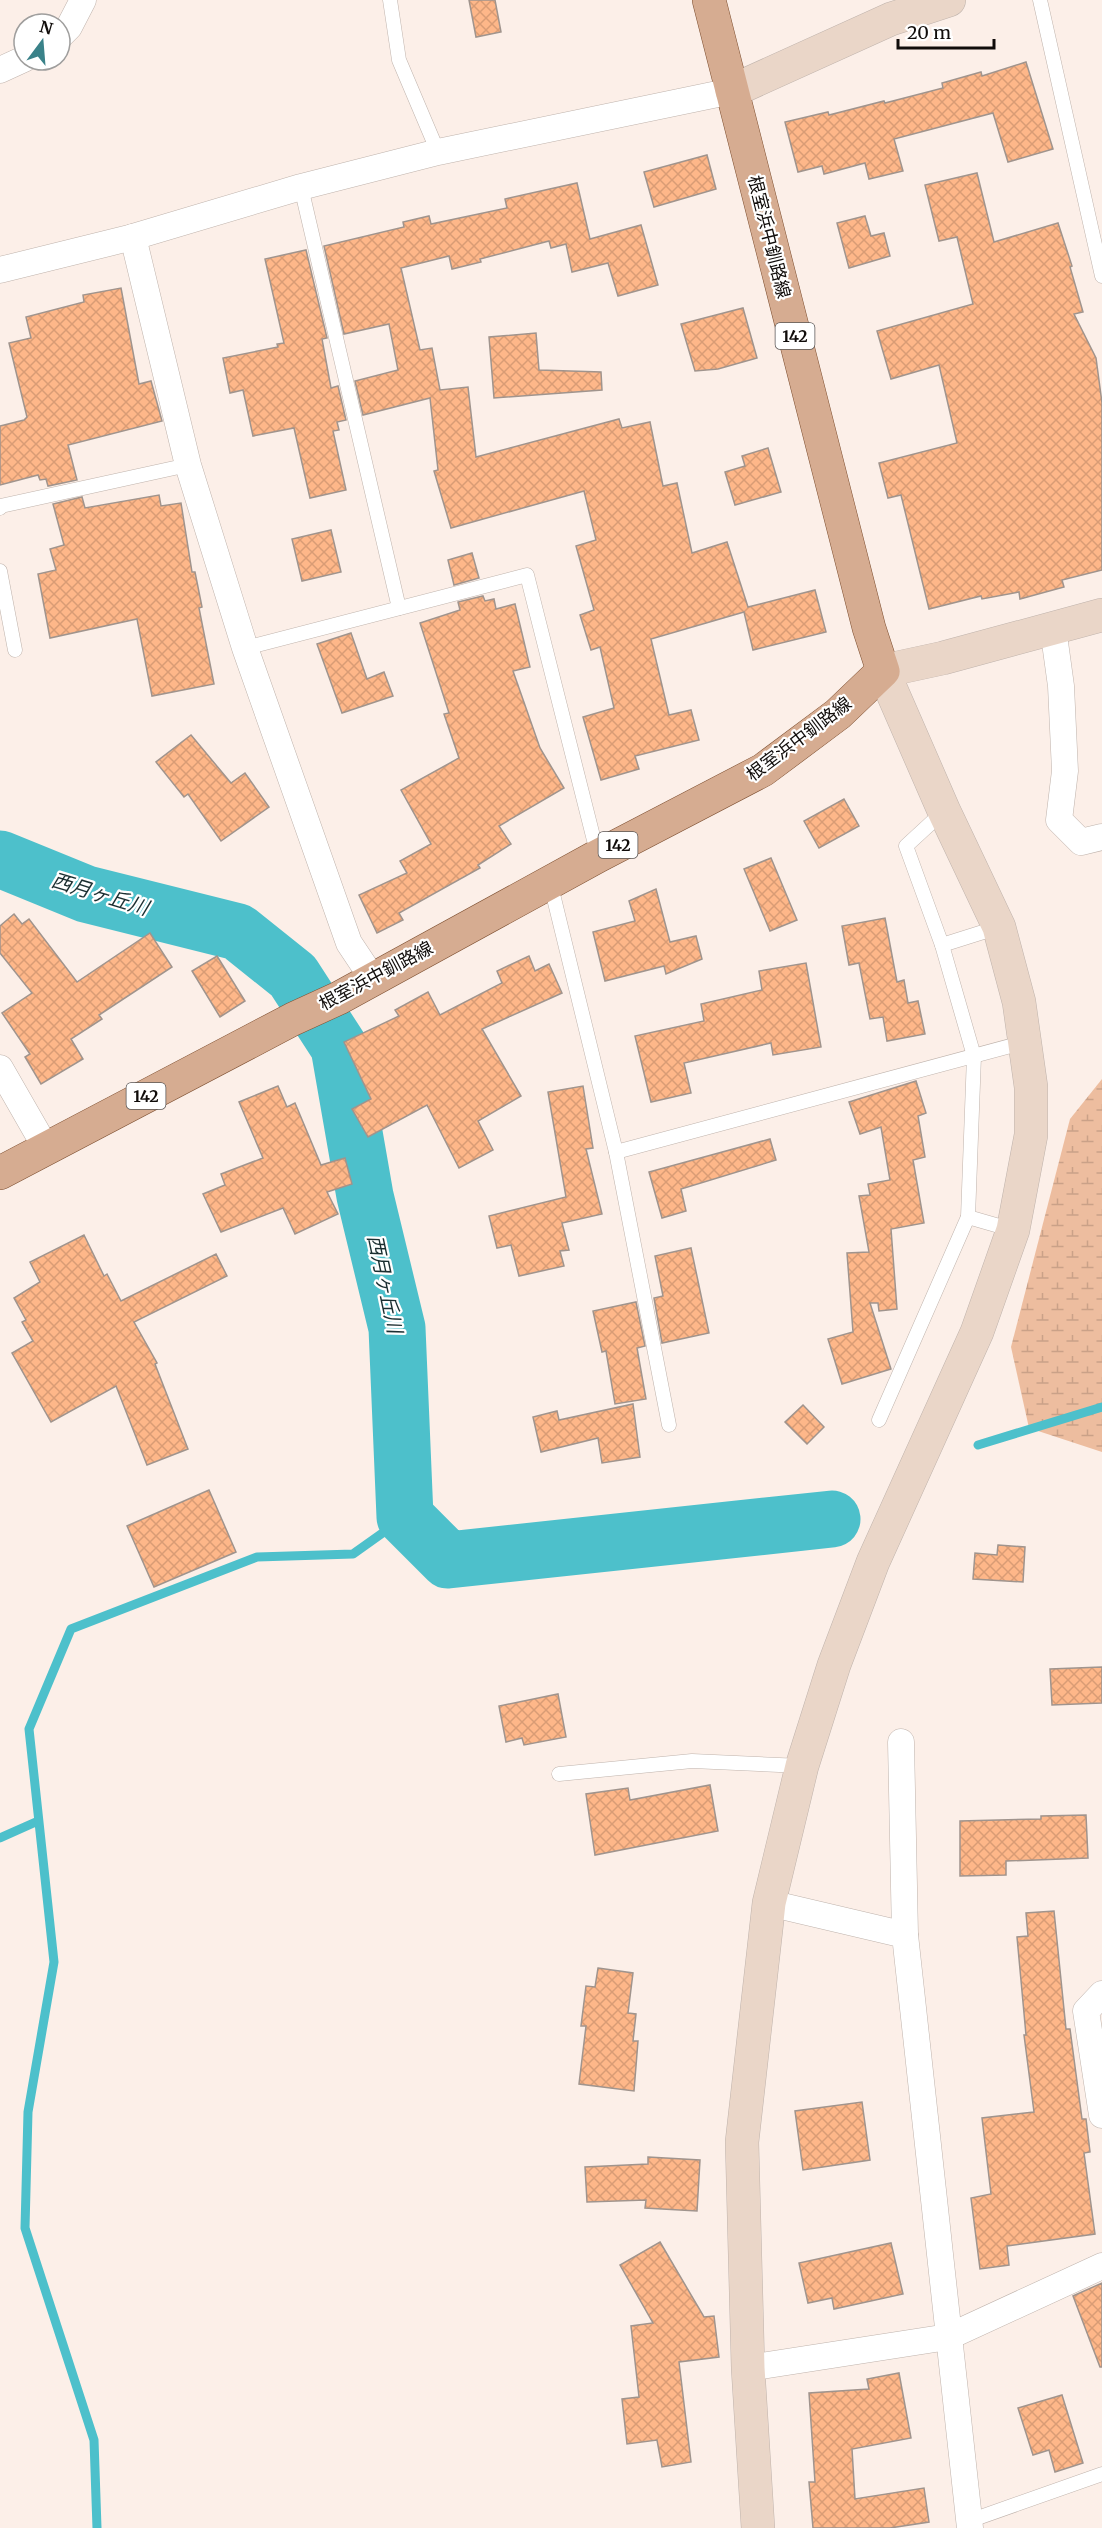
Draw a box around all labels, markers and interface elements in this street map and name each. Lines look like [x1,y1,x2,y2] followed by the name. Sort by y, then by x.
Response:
[12,12,72,72] north arrow
[898,12,994,50] scale bar
[37,16,55,39] text: N
[907,21,951,44] text: 20 m
[743,173,796,301] street label: 根室浜中釧路線
[776,323,814,349] road number: 142
[741,692,856,786] street label: 根室浜中釧路線
[598,832,638,858] road number: 142
[49,867,154,921] water label: 西月ヶ丘川
[315,936,437,1015] street label: 根室浜中釧路線
[126,1083,166,1109] road number: 142
[363,1232,409,1337] water label: 西月ヶ丘川

